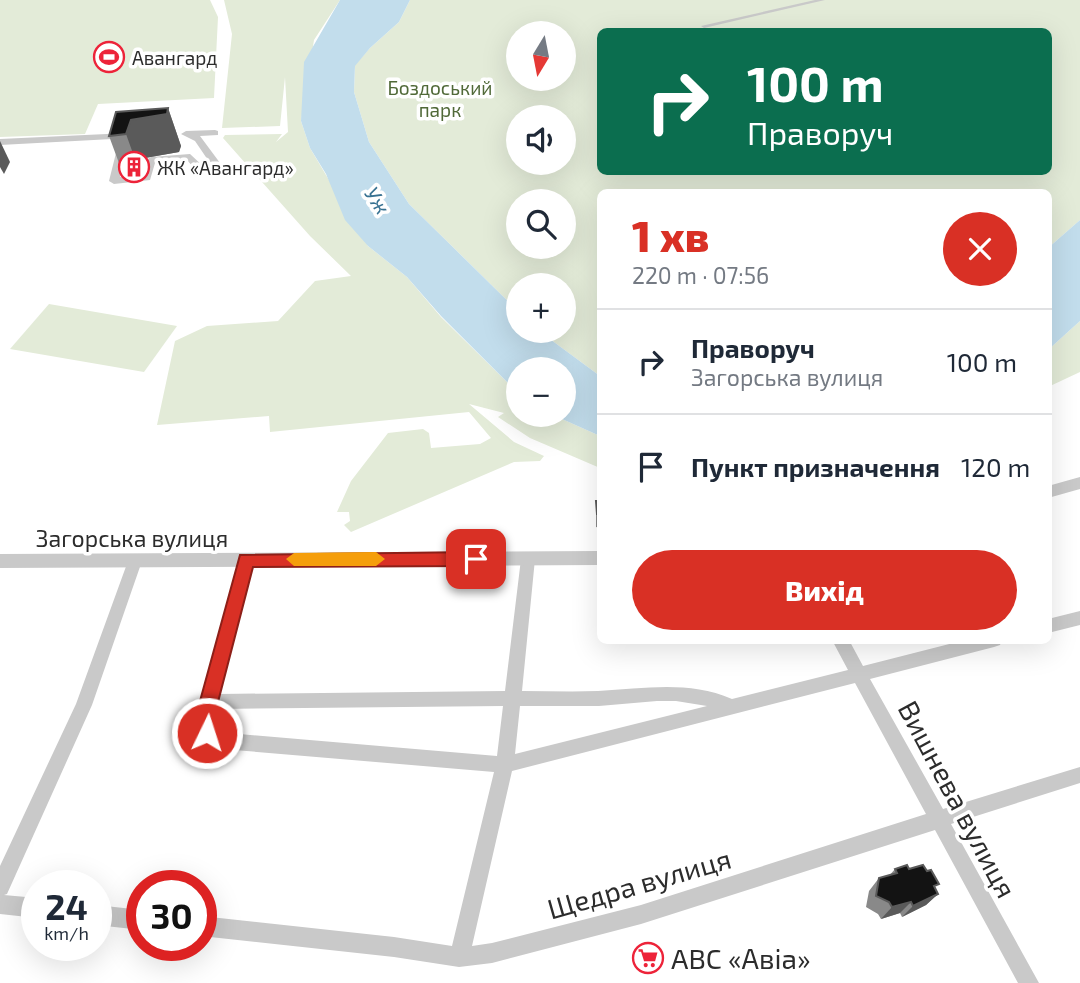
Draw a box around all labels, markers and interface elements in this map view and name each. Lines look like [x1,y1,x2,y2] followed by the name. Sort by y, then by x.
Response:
[506,21,576,91] north arrow
[506,21,576,427] map controls
[92,40,126,74] sports icon: Авангард
[132,46,217,69] place label: Авангард
[747,53,884,112] text: 100 m
[632,56,723,147] icon: right
[387,76,493,121] park label: Боздоський парк
[506,105,576,175] button: sound
[747,113,893,151] text: Праворуч
[117,150,151,184] building icon: ЖК «Авангард»
[157,156,294,179] place label: ЖК «Авангард»
[360,182,396,218] water label: Уж
[506,189,576,259] button: search
[632,210,709,260] text: 1 хв
[943,212,1017,286] button: close
[632,261,769,289] text: 220 m · 07:56
[506,273,576,343] button: +
[691,332,815,363] text: Праворуч
[632,343,670,381] icon: right
[947,346,1017,377] text: 100 m
[506,357,576,427] button: −
[691,363,883,391] text: Загорська вулиця
[632,448,670,486] icon: arrive
[691,451,940,482] text: Пункт призначення
[961,451,1030,482] text: 120 m
[36,524,228,553] street label: Загорська вулиця
[446,529,506,589] pin
[457,540,495,578] icon: arrive
[632,550,1017,630] button: Вихід
[892,695,1024,903] street label: Вишнева вулиця
[170,696,244,770] position arrow
[543,841,735,925] street label: Щедра вулиця
[126,870,217,961] speed limit sign: 30
[45,885,88,927] text: 24
[44,922,89,944] text: km/h
[631,941,665,975] supermarket icon: ABC «Авіа»
[671,941,811,975] place label: ABC «Авіа»

